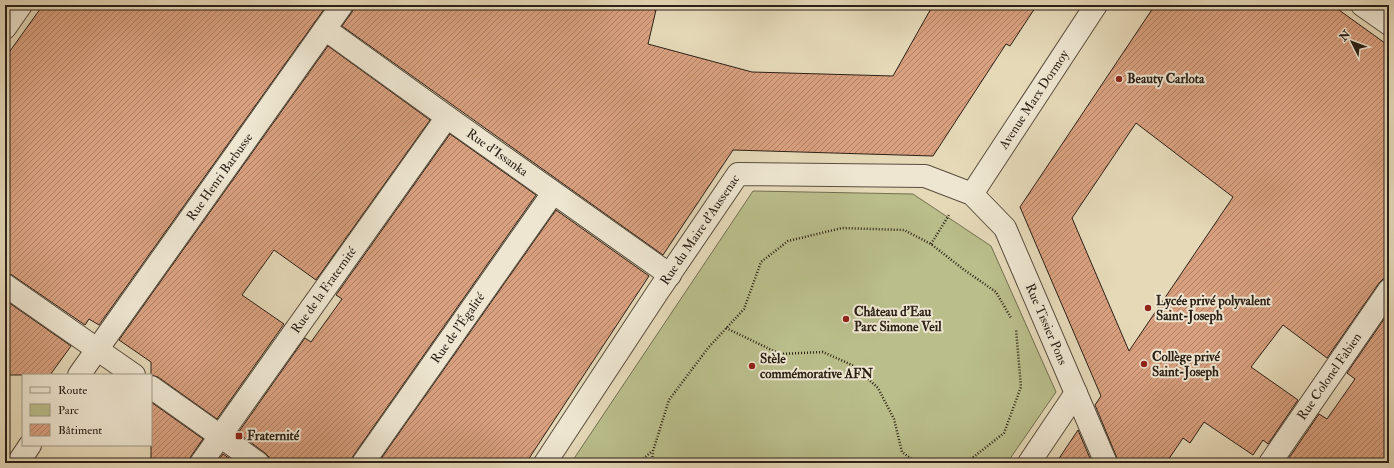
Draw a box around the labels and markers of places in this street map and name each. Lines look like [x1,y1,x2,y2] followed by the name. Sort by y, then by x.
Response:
[1127,71,1205,88] place label: Beauty Carlota
[1114,74,1124,84] marker: Beauty Carlota
[1156,293,1271,325] place label: Lycée privé polyvalent Saint-Joseph
[1143,303,1153,313] marker: Lycée privé polyvalent Saint-Joseph
[854,304,942,335] place label: Château d'Eau Parc Simone Veil
[841,314,851,324] marker: Château d'Eau Parc Simone Veil
[1152,349,1221,381] place label: Collège privé Saint-Joseph
[760,351,873,382] place label: Stèle commémorative AFN
[1139,359,1149,369] marker: Collège privé Saint-Joseph
[747,361,757,371] marker: Stèle commémorative AFN
[247,428,300,444] place label: Fraternité
[234,431,244,441] marker: Fraternité

